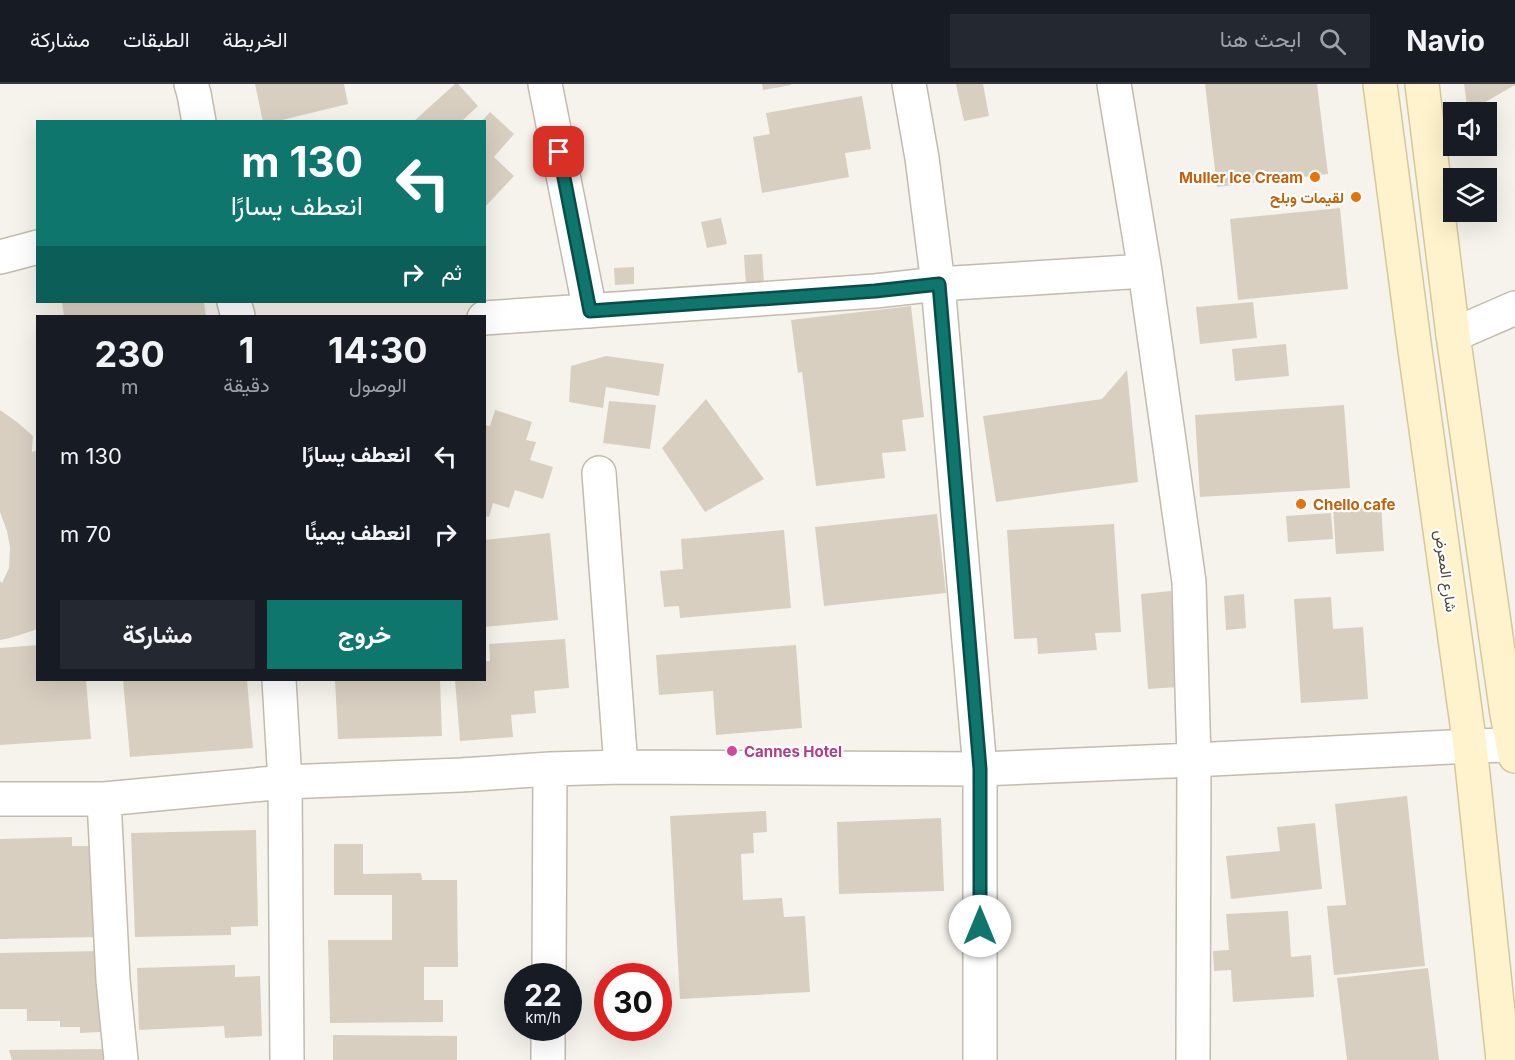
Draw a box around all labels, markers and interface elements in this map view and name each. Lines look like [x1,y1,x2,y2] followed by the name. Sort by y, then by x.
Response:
[950,14,1370,68] search box
[1406,24,1485,58] text: Navio
[1316,25,1349,58] icon: search
[1220,26,1301,52] text: ابحث هنا
[30,27,90,52] text: مشاركة
[123,27,190,52] text: الطبقات
[223,27,288,52] text: الخريطة
[1443,102,1497,222] map controls
[1443,102,1497,156] button: sound
[533,126,584,177] pin
[542,135,575,168] icon: arrive
[241,136,363,187] text: 130 m
[384,144,462,222] icon: left
[1179,168,1303,187] place label: Muller Ice Cream
[1443,168,1497,222] button: layers
[1308,170,1322,184] marker: Muller Ice Cream
[1270,188,1344,208] place label: لقيمات وبلح
[231,189,363,222] text: انعطف يسارًا
[1349,190,1363,204] marker: لقيمات وبلح
[396,258,429,291] icon: right
[441,259,462,285] text: ثم
[239,328,254,372] text: 1
[328,328,427,372] text: 14:30
[95,332,165,376] text: 230
[223,373,270,397] text: دقيقة
[349,373,407,397] text: الوصول
[121,375,138,399] text: m
[429,440,462,473] icon: left
[302,441,411,467] text: انعطف يسارًا
[60,443,122,469] text: 130 m
[1313,495,1396,514] place label: Chello cafe
[1294,497,1308,511] marker: Chello cafe
[429,518,462,551] icon: right
[304,519,411,545] text: انعطف يمينًا
[60,521,111,547] text: 70 m
[1429,529,1461,614] street label: شارع المعرض
[60,600,255,669] button: مشاركة
[267,600,462,669] button: خروج
[744,742,842,761] place label: Cannes Hotel
[725,744,739,758] marker: Cannes Hotel
[948,894,1012,958] position arrow
[594,963,672,1041] speed limit sign: 30
[524,977,562,1013] text: 22
[525,1008,561,1027] text: km/h

